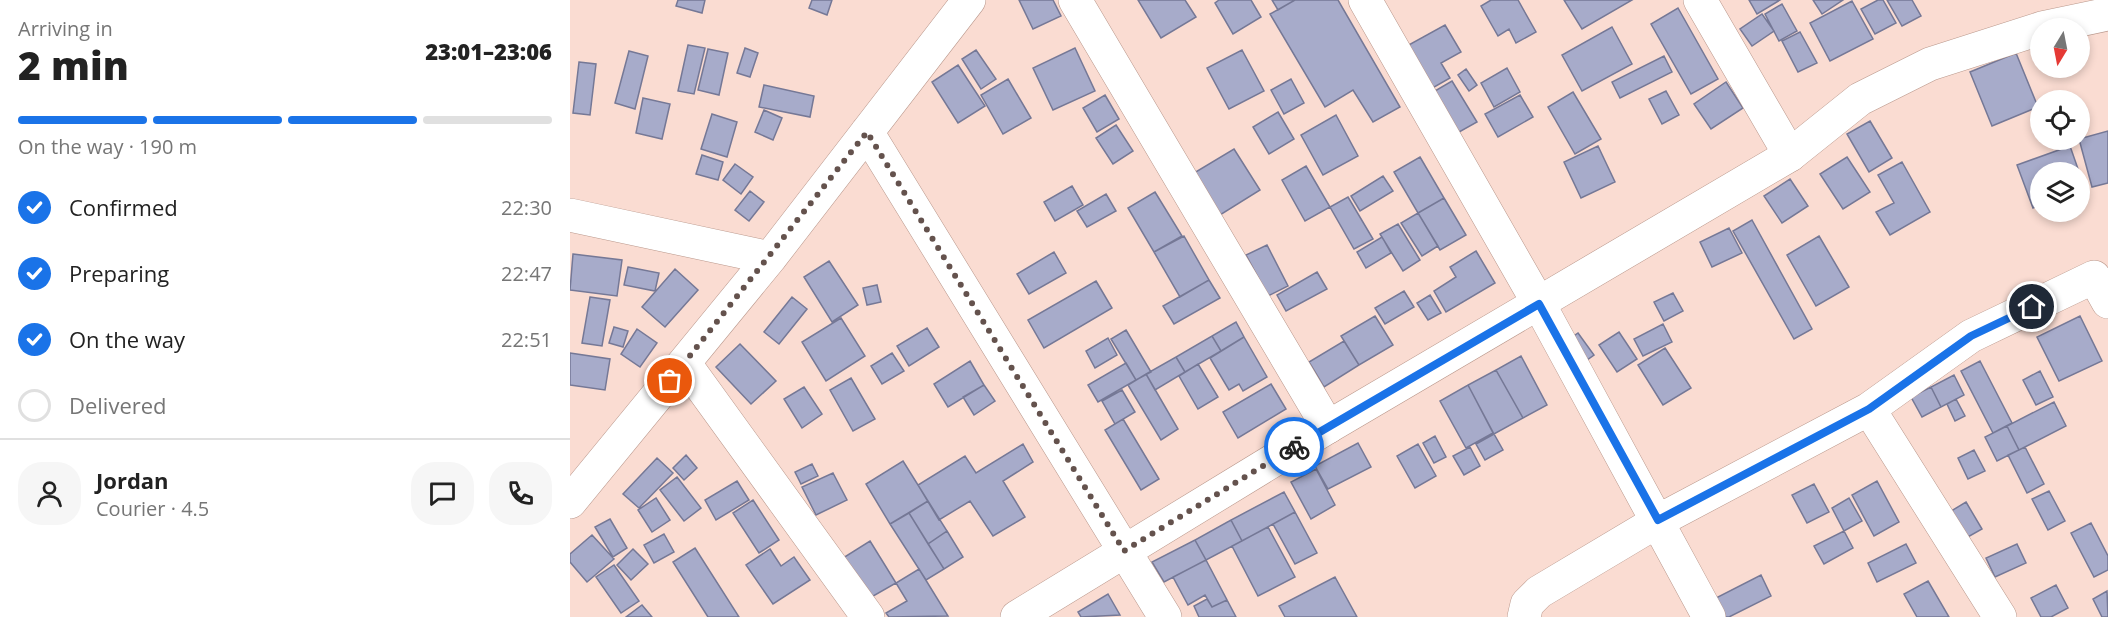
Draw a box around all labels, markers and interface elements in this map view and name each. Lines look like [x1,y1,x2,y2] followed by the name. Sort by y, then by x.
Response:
[18,15,113,42] text: Arriving in
[2030,18,2090,78] north arrow
[2030,18,2090,222] map controls
[425,36,552,66] text: 23:01–23:06
[18,38,129,91] text: 2 min
[2030,90,2090,150] button: locate
[18,133,197,160] text: On the way · 190 m
[2030,162,2090,222] button: layers
[18,191,51,224] icon: check
[69,192,178,222] text: Confirmed
[501,194,552,221] text: 22:30
[18,257,51,290] icon: check
[69,258,169,288] text: Preparing
[501,260,552,287] text: 22:47
[2006,281,2057,332] pin
[2015,290,2048,323] icon: home
[18,323,51,356] icon: check
[69,324,185,354] text: On the way
[501,326,552,353] text: 22:51
[644,355,695,406] pin
[653,364,686,397] icon: bag
[69,390,167,420] text: Delivered
[1264,417,1324,477] courier
[1278,431,1311,464] icon: bike
[18,462,81,525] button: person
[411,462,474,525] button: chat
[489,462,552,525] button: phone
[96,465,169,495] text: Jordan
[96,495,209,522] text: Courier · 4.5

